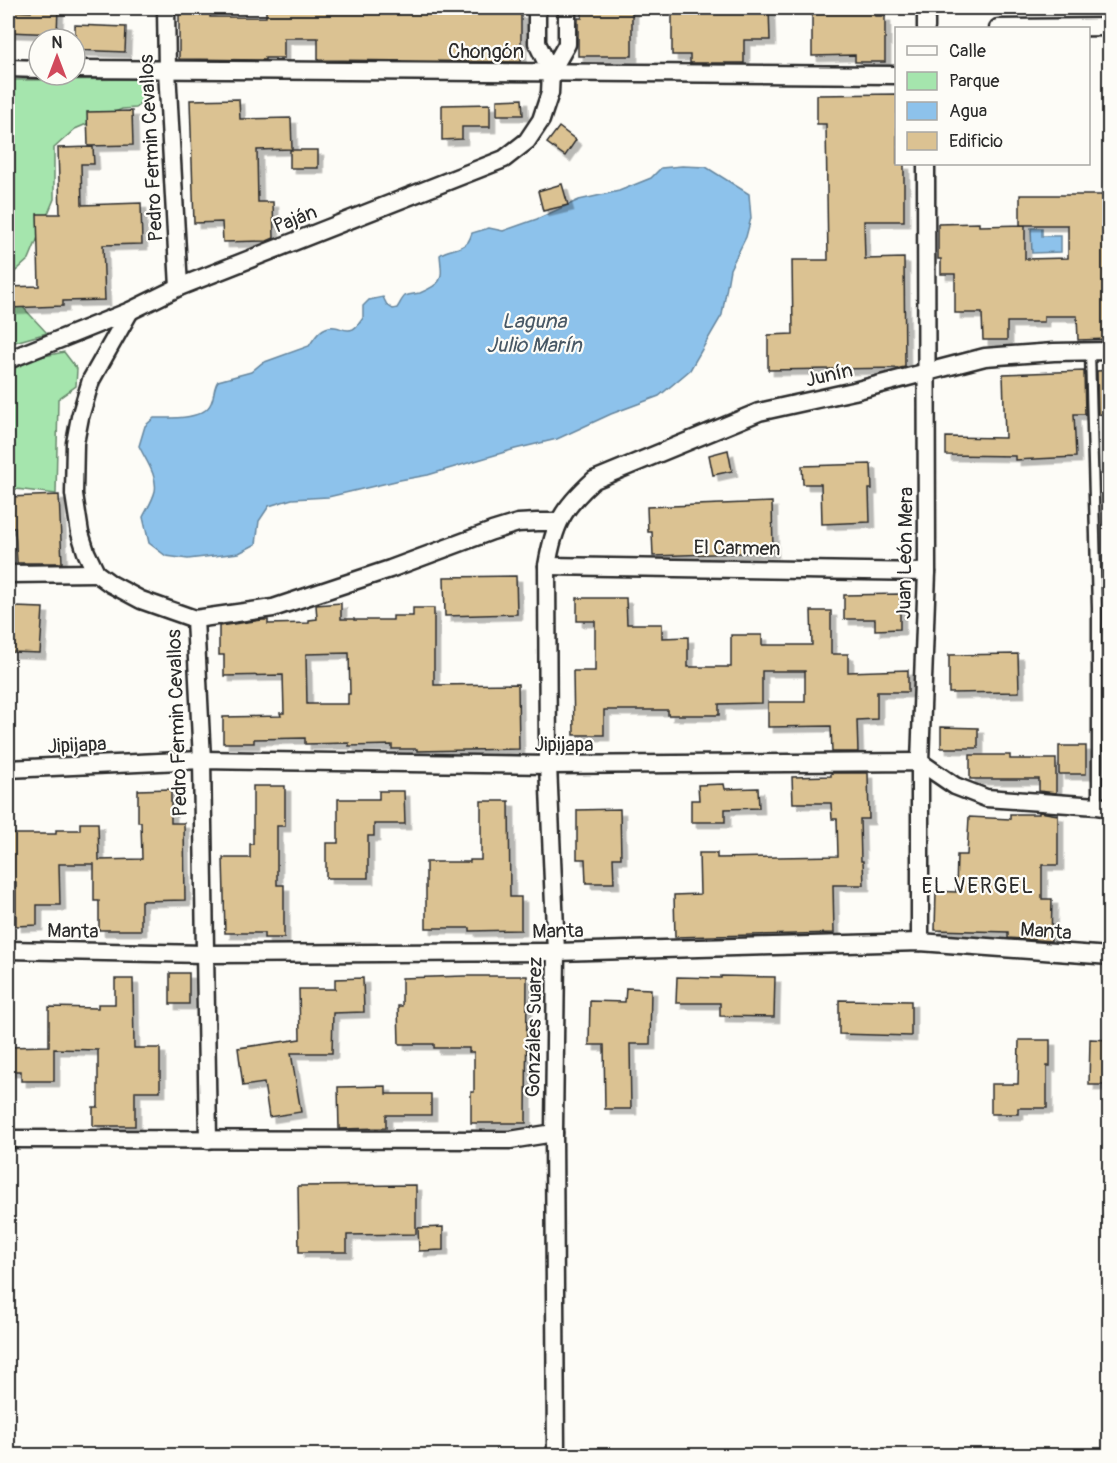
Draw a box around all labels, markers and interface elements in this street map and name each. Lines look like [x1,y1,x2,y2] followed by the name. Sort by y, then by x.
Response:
[27,27,87,87] north arrow
[895,27,1090,165] legend
[52,33,63,53] text: N
[448,39,524,64] street label: Chongón
[949,40,986,63] text: Calle
[134,54,168,242] street label: Pedro Fermin Cevallos
[949,70,999,93] text: Parque
[949,100,987,123] text: Agua
[949,130,1003,153] text: Edificio
[270,199,320,239] street label: Paján
[486,308,583,359] water label: Laguna Julio Marín
[803,357,855,393] street label: Junín
[891,487,919,619] street label: Juan León Mera
[693,535,781,561] street label: El Carmen
[161,629,193,817] street label: Pedro Fermin Cevallos
[47,731,107,759] street label: Jipijapa
[534,732,594,757] street label: Jipijapa
[921,873,1035,900] district label: EL VERGEL
[1019,917,1073,945] street label: Manta
[47,918,99,944] street label: Manta
[532,918,584,944] street label: Manta
[520,956,548,1098] street label: Gonzáles Suarez

